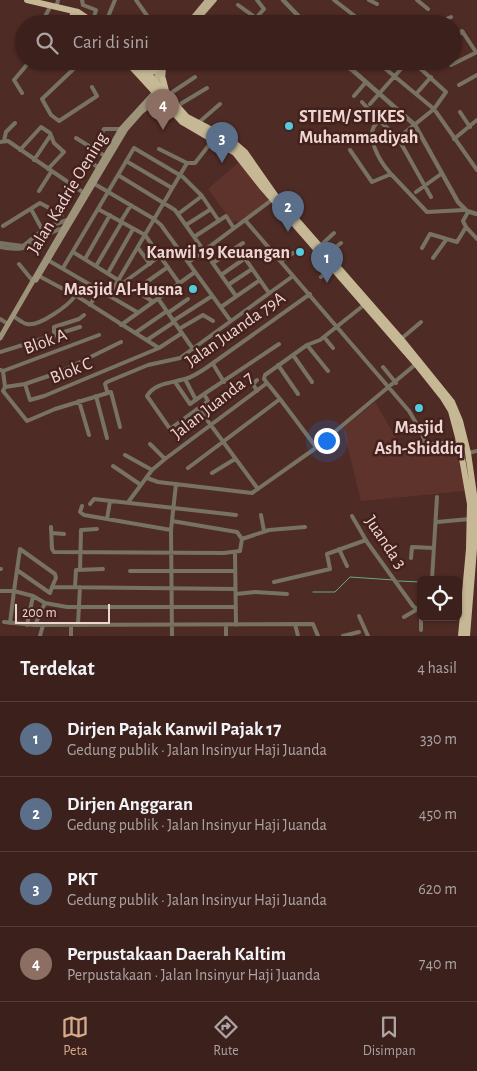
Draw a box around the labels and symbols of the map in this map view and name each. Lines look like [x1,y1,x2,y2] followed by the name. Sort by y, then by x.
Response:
[147,89,179,130] pin: 4
[299,108,418,147] place label: STIEM/ STIKES Muhammadiyah
[283,120,295,132] marker: STIEM/ STIKES Muhammadiyah
[206,122,238,163] pin: 3
[24,129,111,258] street label: Jalan Kadrie Oening
[272,191,304,232] pin: 2
[311,242,343,283] pin: 1
[146,244,290,262] place label: Kanwil 19 Keuangan
[294,246,306,258] marker: Kanwil 19 Keuangan
[64,281,183,299] place label: Masjid Al-Husna
[187,283,199,295] marker: Masjid Al-Husna
[182,288,289,371] street label: Jalan Juanda 79A
[21,326,70,358] street label: Blok A
[48,354,95,387] street label: Blok C
[168,368,257,443] street label: Jalan Juanda 7
[413,402,425,414] marker: Masjid Ash-Shiddiq
[375,419,463,458] place label: Masjid Ash-Shiddiq
[314,428,340,454] your location
[361,513,409,572] street label: Juanda 3
[15,601,110,624] scale bar

